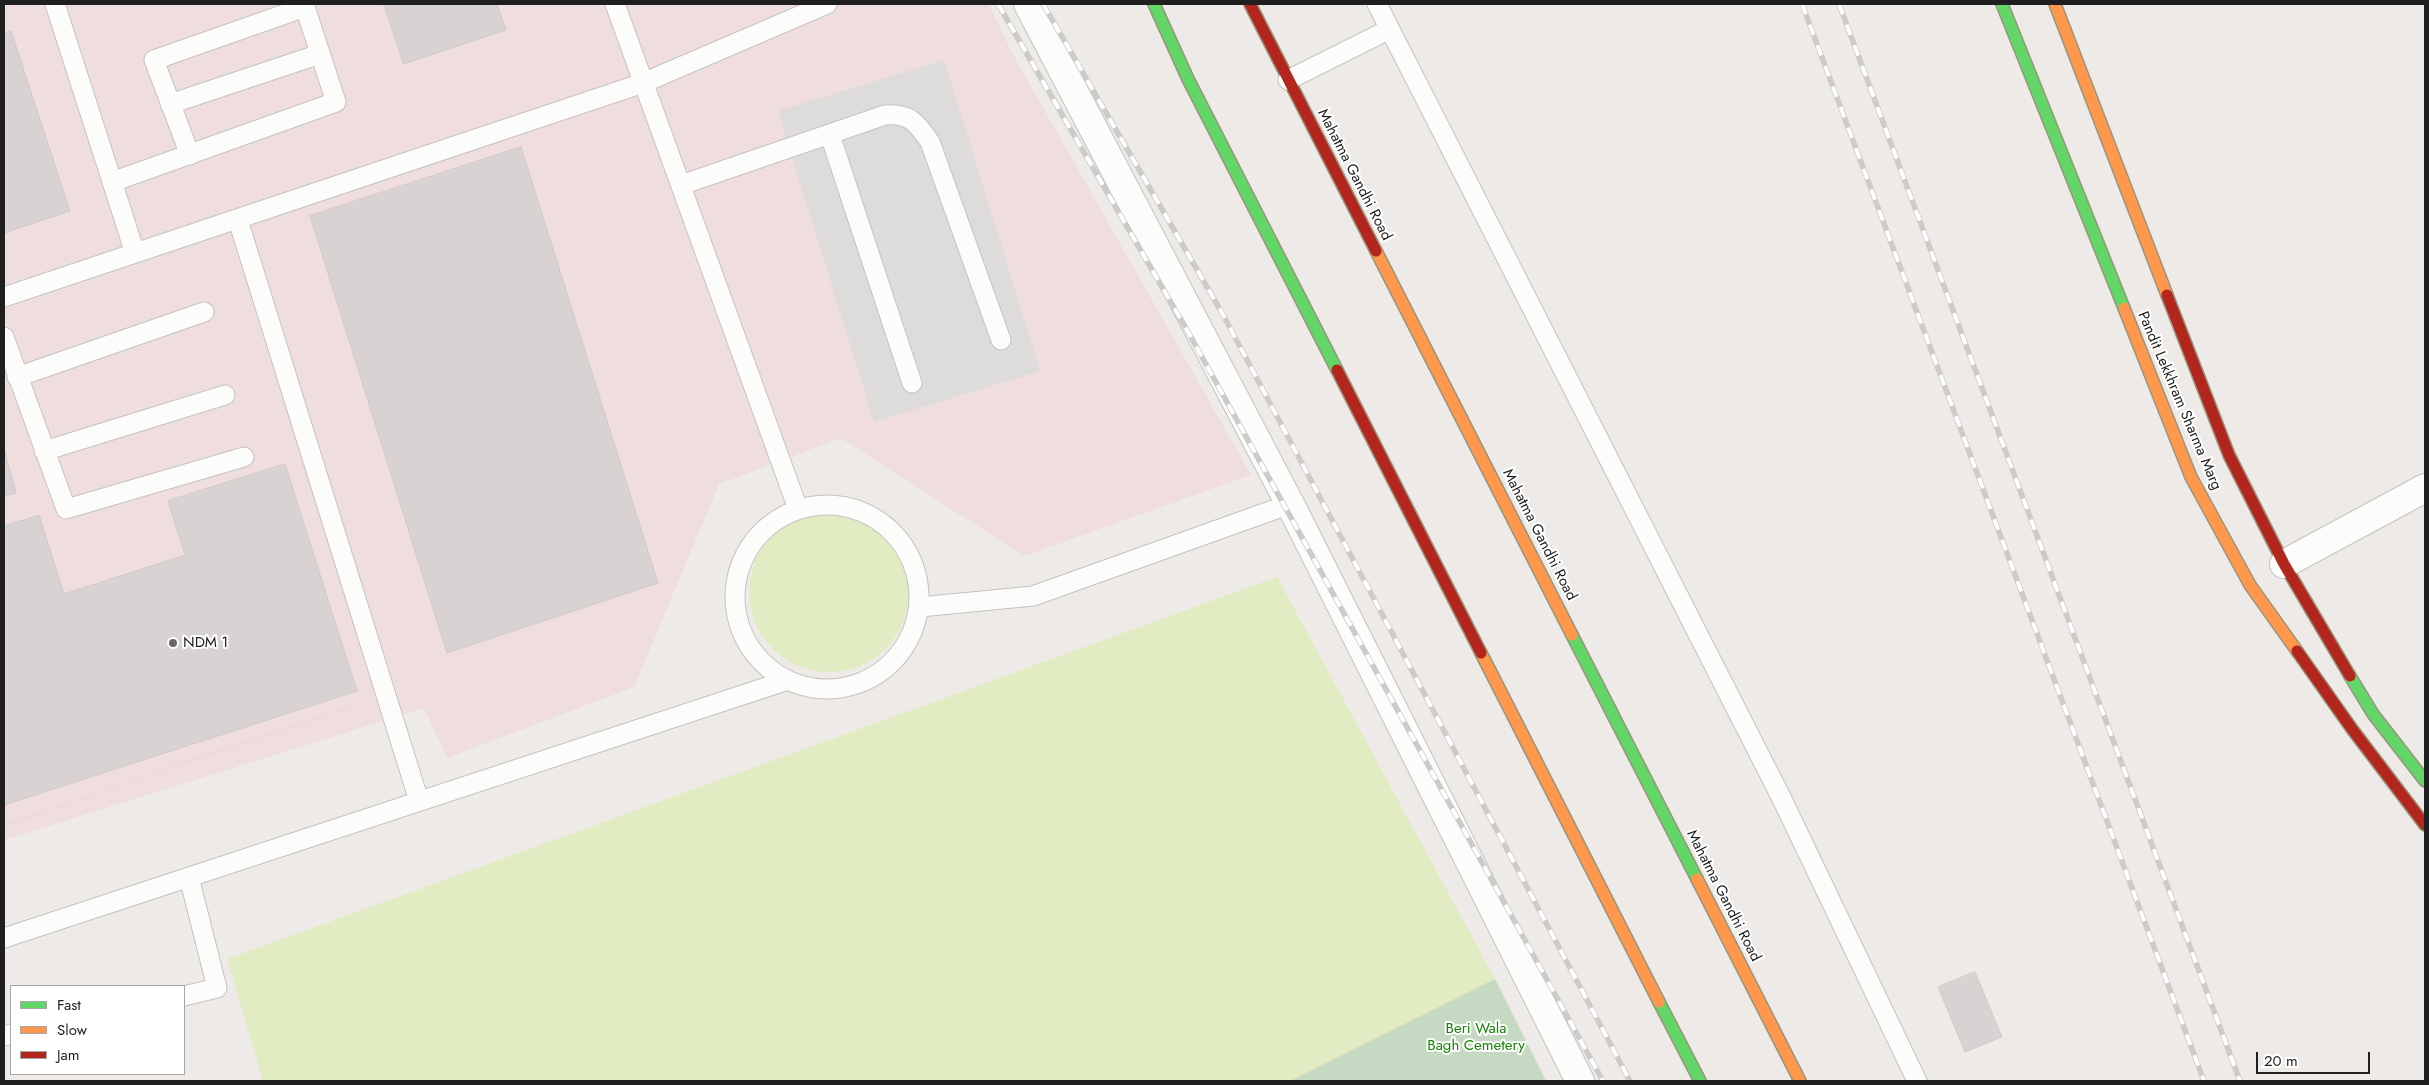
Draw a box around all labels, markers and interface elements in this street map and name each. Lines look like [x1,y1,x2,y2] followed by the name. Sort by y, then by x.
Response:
[1313,106,1395,244] street label: Mahatma Gandhi Road
[2133,309,2225,493] street label: Pandit Lekkhram Sharma Marg
[1498,466,1580,604] street label: Mahatma Gandhi Road
[183,634,228,652] place label: NDM 1
[167,637,179,649] marker: NDM 1
[1682,827,1764,965] street label: Mahatma Gandhi Road
[10,985,185,1075] legend
[57,994,81,1016] text: Fast
[57,1019,87,1041] text: Slow
[1427,1020,1525,1055] park label: Beri Wala Bagh Cemetery
[2259,1042,2373,1074] scale bar
[57,1044,80,1066] text: Jam
[2264,1050,2298,1072] text: 20 m

